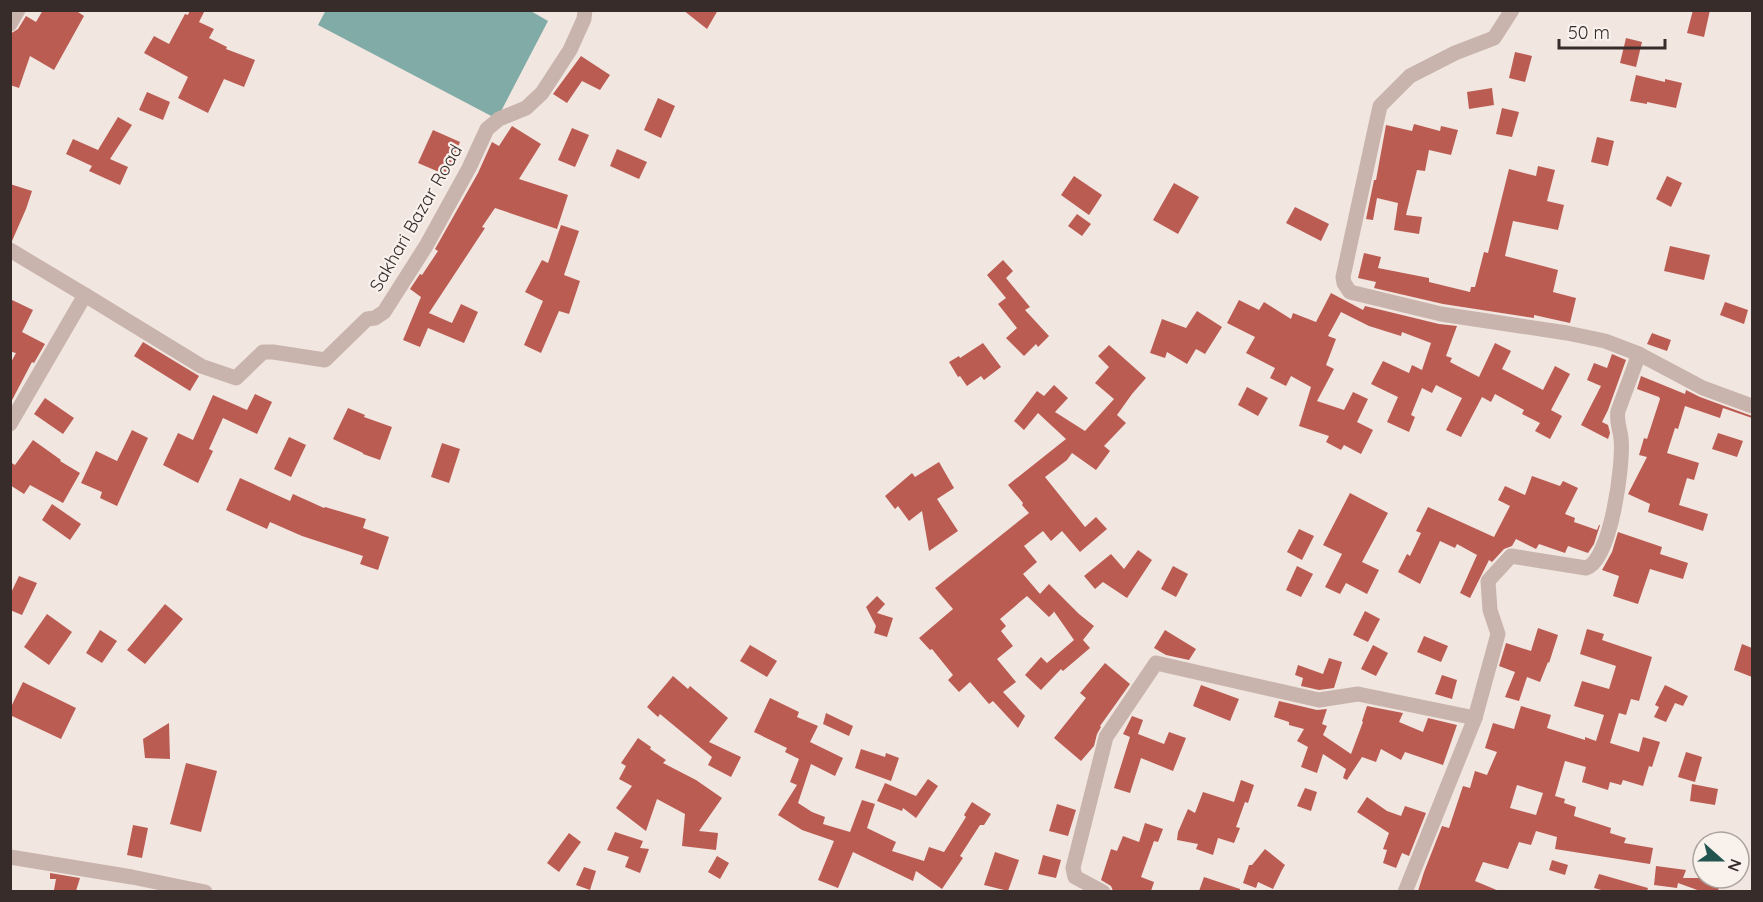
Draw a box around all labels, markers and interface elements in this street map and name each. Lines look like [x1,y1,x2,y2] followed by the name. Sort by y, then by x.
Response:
[1559,12,1666,50] scale bar
[1568,21,1610,44] text: 50 m
[364,140,467,295] street label: Sakhari Bazar Road
[1691,830,1751,890] north arrow
[1724,856,1746,874] text: N

